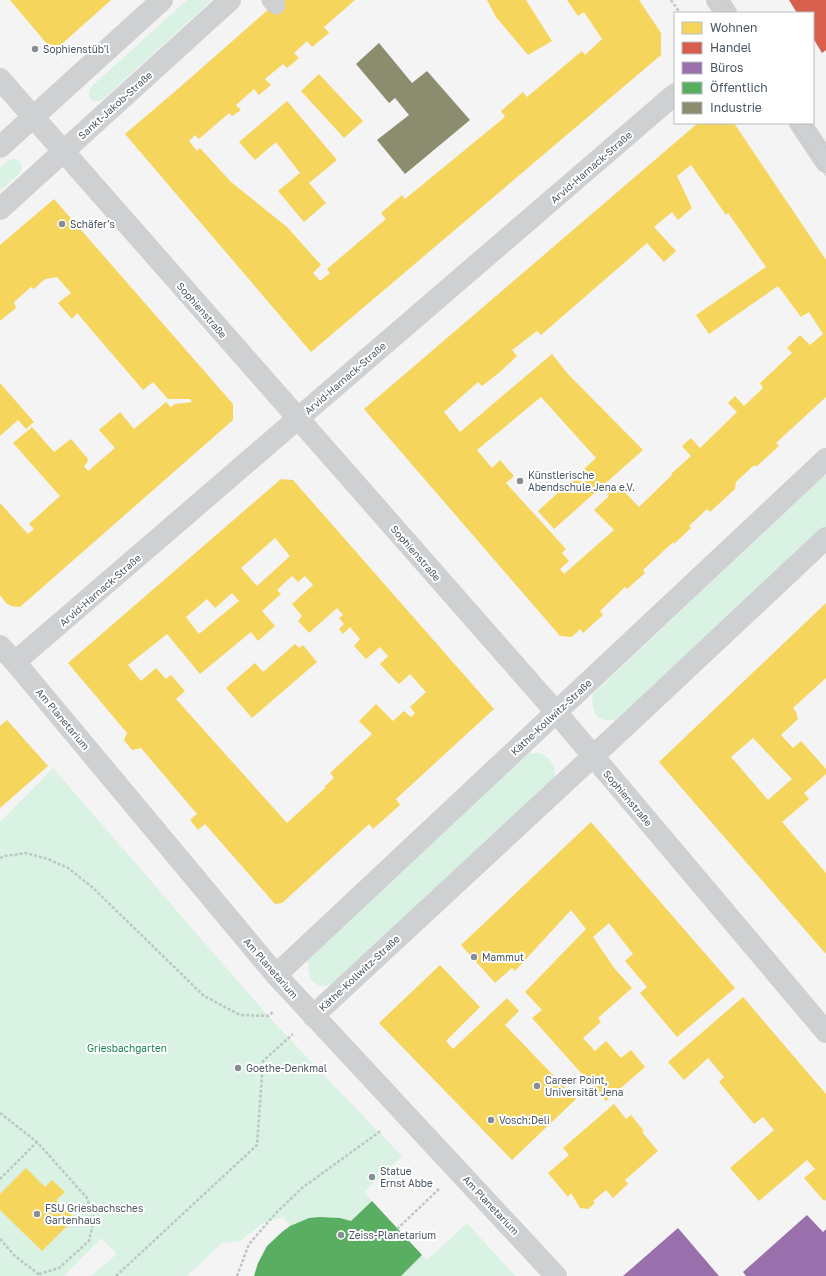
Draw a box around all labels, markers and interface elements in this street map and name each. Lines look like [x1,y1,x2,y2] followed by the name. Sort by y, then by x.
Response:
[674,12,814,124] legend
[710,20,757,35] text: Wohnen
[710,40,752,55] text: Handel
[43,43,109,55] place label: Sophienstüb'l
[30,44,40,54] marker: Sophienstüb'l
[710,60,743,75] text: Büros
[76,68,155,141] street label: Sankt-Jakob-Straße
[710,80,768,95] text: Öffentlich
[710,100,762,115] text: Industrie
[548,128,634,206] street label: Arvid-Harnack-Straße
[70,218,115,230] place label: Schäfer's
[57,219,67,229] marker: Schäfer's
[175,280,230,340] street label: Sophienstraße
[302,339,388,417] street label: Arvid-Harnack-Straße
[528,469,635,493] place label: Künstlerische Abendschule Jena e.V.
[515,476,525,486] marker: Künstlerische Abendschule Jena e.V.
[389,523,444,583] street label: Sophienstraße
[57,551,143,629] street label: Arvid-Harnack-Straße
[508,676,594,758] street label: Käthe-Kollwitz-Straße
[34,686,92,752] street label: Am Planetarium
[601,767,655,829] street label: Sophienstraße
[316,932,402,1014] street label: Käthe-Kollwitz-Straße
[241,935,301,1001] street label: Am Planetarium
[482,951,524,963] place label: Mammut
[469,952,479,962] marker: Mammut
[87,1042,167,1054] park label: Griesbachgarten
[246,1062,327,1074] place label: Goethe-Denkmal
[233,1063,243,1073] marker: Goethe-Denkmal
[545,1074,623,1098] place label: Career Point, Universität Jena
[532,1081,542,1091] marker: Career Point, Universität Jena
[499,1114,550,1126] place label: Vosch:Deli
[486,1115,496,1125] marker: Vosch:Deli
[380,1165,433,1189] place label: Statue Ernst Abbe
[367,1172,377,1182] marker: Statue Ernst Abbe
[461,1173,522,1237] street label: Am Planetarium
[45,1202,143,1226] place label: FSU Griesbachsches Gartenhaus
[32,1209,42,1219] marker: FSU Griesbachsches Gartenhaus
[349,1229,436,1241] place label: Zeiss-Planetarium
[336,1230,346,1240] marker: Zeiss-Planetarium

